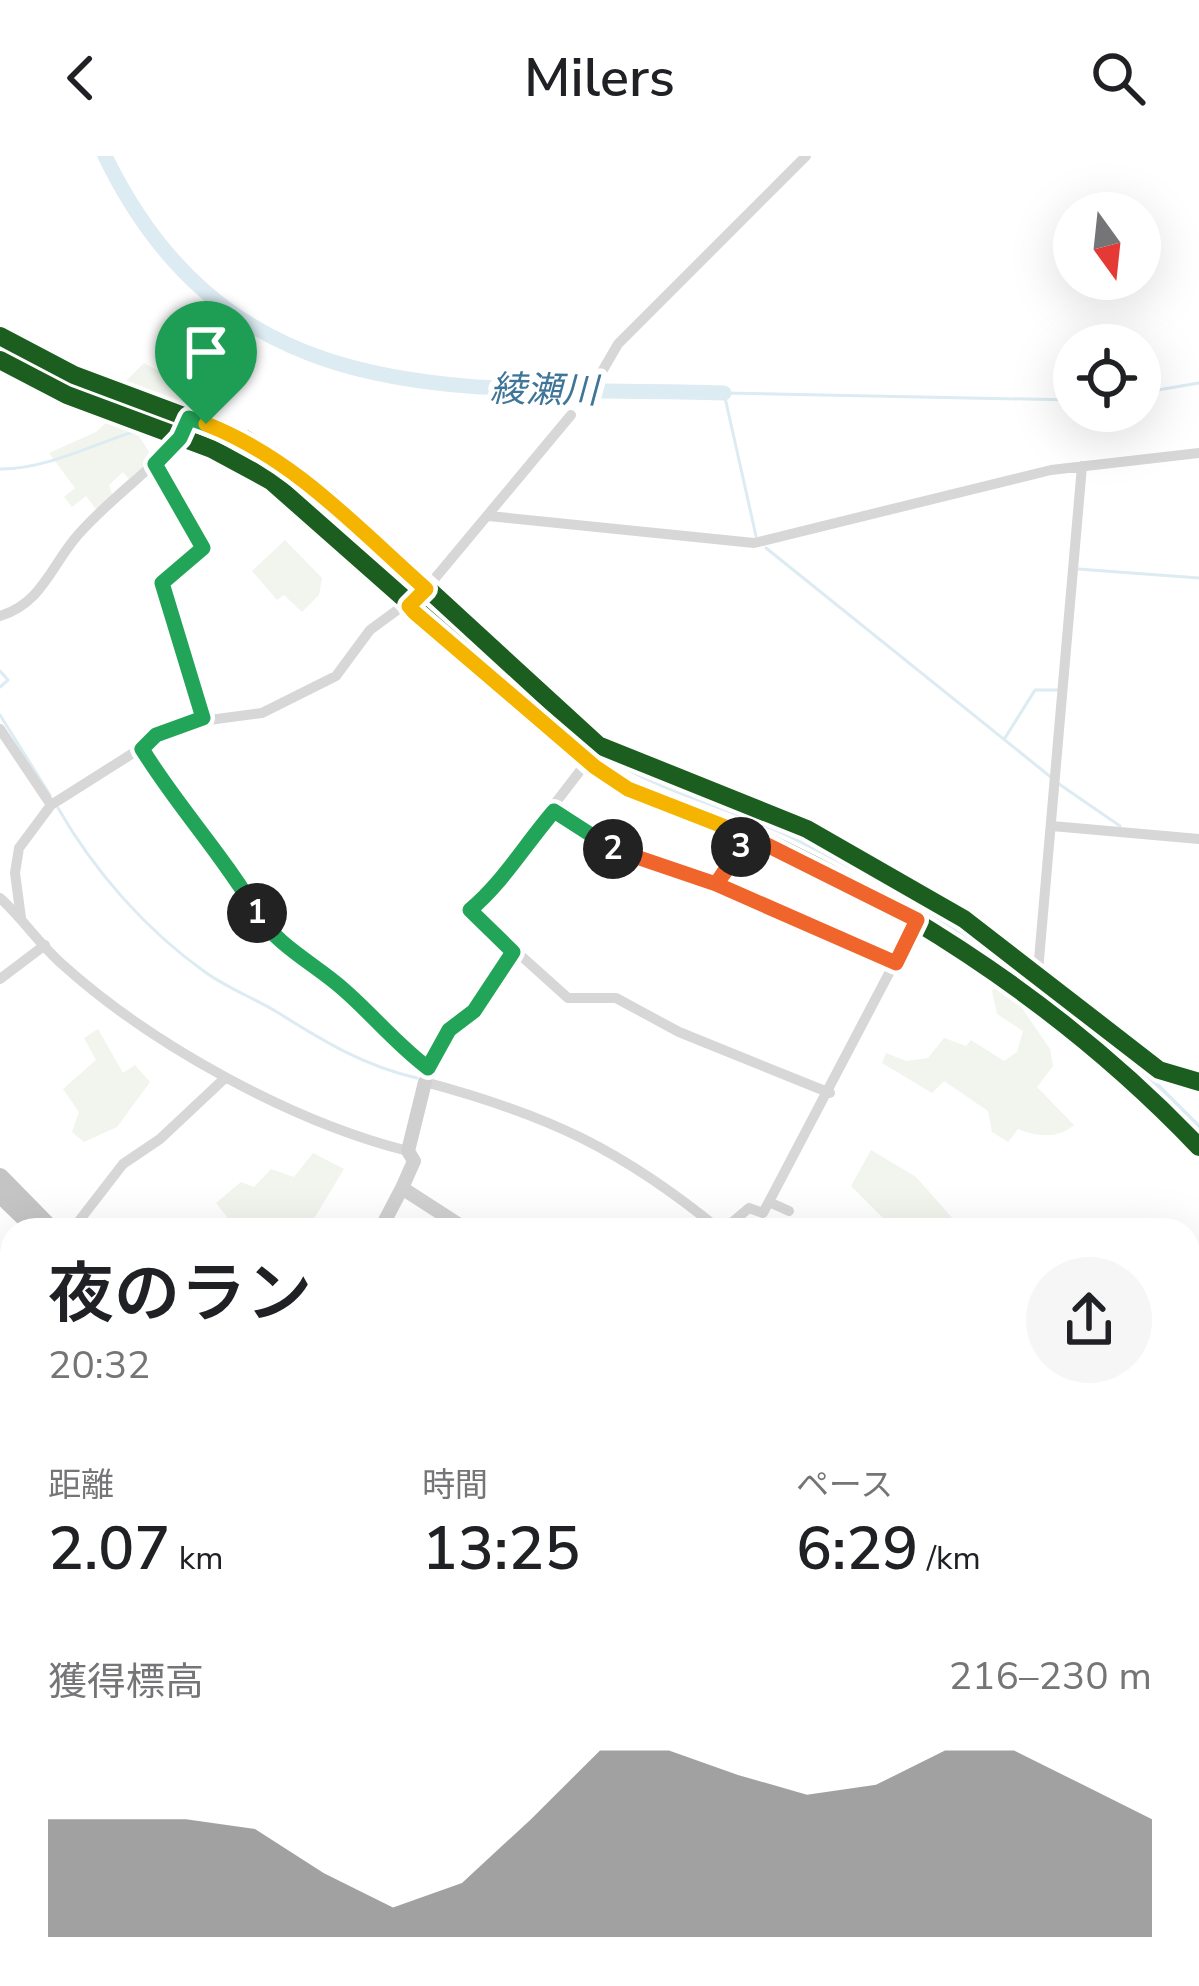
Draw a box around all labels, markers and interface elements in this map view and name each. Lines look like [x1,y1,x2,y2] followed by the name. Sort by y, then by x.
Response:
[524,41,675,115] text: Milers
[48,45,114,111] icon: back
[1085,45,1151,111] icon: search
[1053,192,1161,300] north arrow
[1053,192,1161,432] map controls
[155,301,257,424] pin
[173,319,239,385] icon: arrive
[1053,324,1161,432] button: locate
[490,365,602,416] water label: 綾瀬川
[711,817,771,877] pin: 3
[583,819,643,879] pin: 2
[731,824,751,869] text: 3
[603,826,623,871] text: 2
[227,883,287,943] pin: 1
[247,890,267,935] text: 1
[48,1249,312,1339] text: 夜のラン
[1026,1257,1152,1383] button: share
[48,1339,151,1392] text: 20:32
[48,1463,114,1508] text: 距離
[422,1463,488,1508] text: 時間
[796,1463,893,1508] text: ペース
[48,1508,170,1590] text: 2.07
[422,1508,580,1590] text: 13:25
[796,1508,918,1590] text: 6:29
[170,1536,223,1581] text: km
[918,1536,981,1581] text: /km
[949,1650,1152,1703] text: 216–230 m
[48,1656,204,1709] text: 獲得標高

